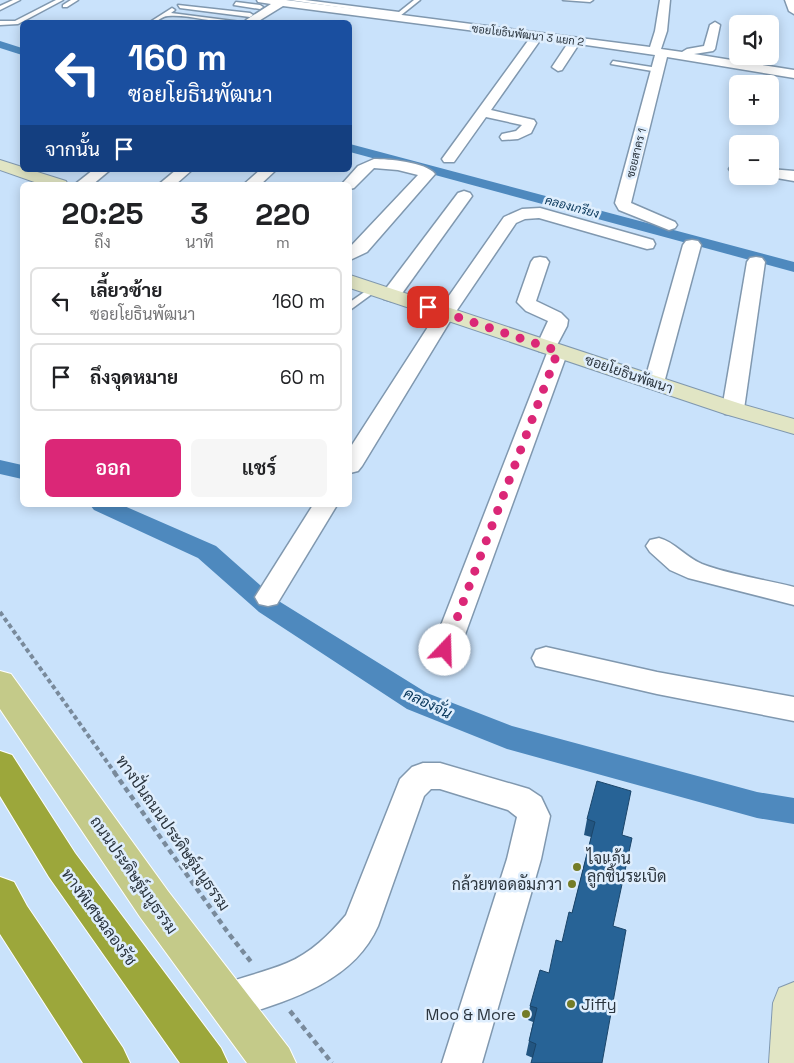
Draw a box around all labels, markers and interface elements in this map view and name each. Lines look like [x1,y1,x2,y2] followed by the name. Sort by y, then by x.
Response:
[729,15,779,185] map controls
[729,15,779,65] button: sound
[471,20,585,49] street label: ซอยโยธินพัฒนา 3 แยก 2
[128,36,227,80] text: 160 m
[45,40,110,105] icon: left
[729,75,779,125] button: +
[128,80,273,108] text: ซอยโยธินพัฒนา
[623,127,649,179] street label: ซอยสาคร 1
[110,135,138,163] icon: arrive
[729,135,779,185] button: −
[45,137,100,162] text: จากนั้น
[543,192,601,222] water label: คลองเกรียง
[62,194,144,233] text: 20:25
[190,194,209,233] text: 3
[255,195,310,234] text: 220
[94,232,111,253] text: ถึง
[185,232,214,253] text: นาที
[276,232,290,253] text: m
[90,278,162,303] text: เลี้ยวซ้าย
[407,286,449,328] pin
[47,287,75,315] icon: left
[272,289,325,314] text: 160 m
[414,293,442,321] icon: arrive
[90,304,195,325] text: ซอยโยธินพัฒนา
[583,350,675,398] street label: ซอยโยธินพัฒนา
[47,363,75,391] icon: arrive
[90,365,178,390] text: ถึงจุดหมาย
[280,365,325,390] text: 60 m
[45,439,181,497] button: ออก
[191,439,327,497] button: แชร์
[418,623,470,675] position arrow
[401,679,458,723] water label: คลองจั่น
[112,751,234,915] street label: ทางปั่นถนนประดิษฐ์มนูธรรม
[86,812,182,938] street label: ถนนประดิษฐ์มนูธรรม
[585,847,666,888] place label: ไจแอ้น ลูกชิ้นระเบิด
[571,861,583,873] marker: ไจแอ้น ลูกชิ้นระเบิด
[57,864,141,970] street label: ทางพิเศษฉลองรัช
[452,874,562,895] place label: กล้วยทอดอัมภวา
[566,878,578,890] marker: กล้วยทอดอัมภวา
[581,994,616,1015] place label: Jiffy
[565,998,577,1010] marker: Jiffy
[426,1004,516,1025] place label: Moo & More
[520,1008,532,1020] marker: Moo & More

